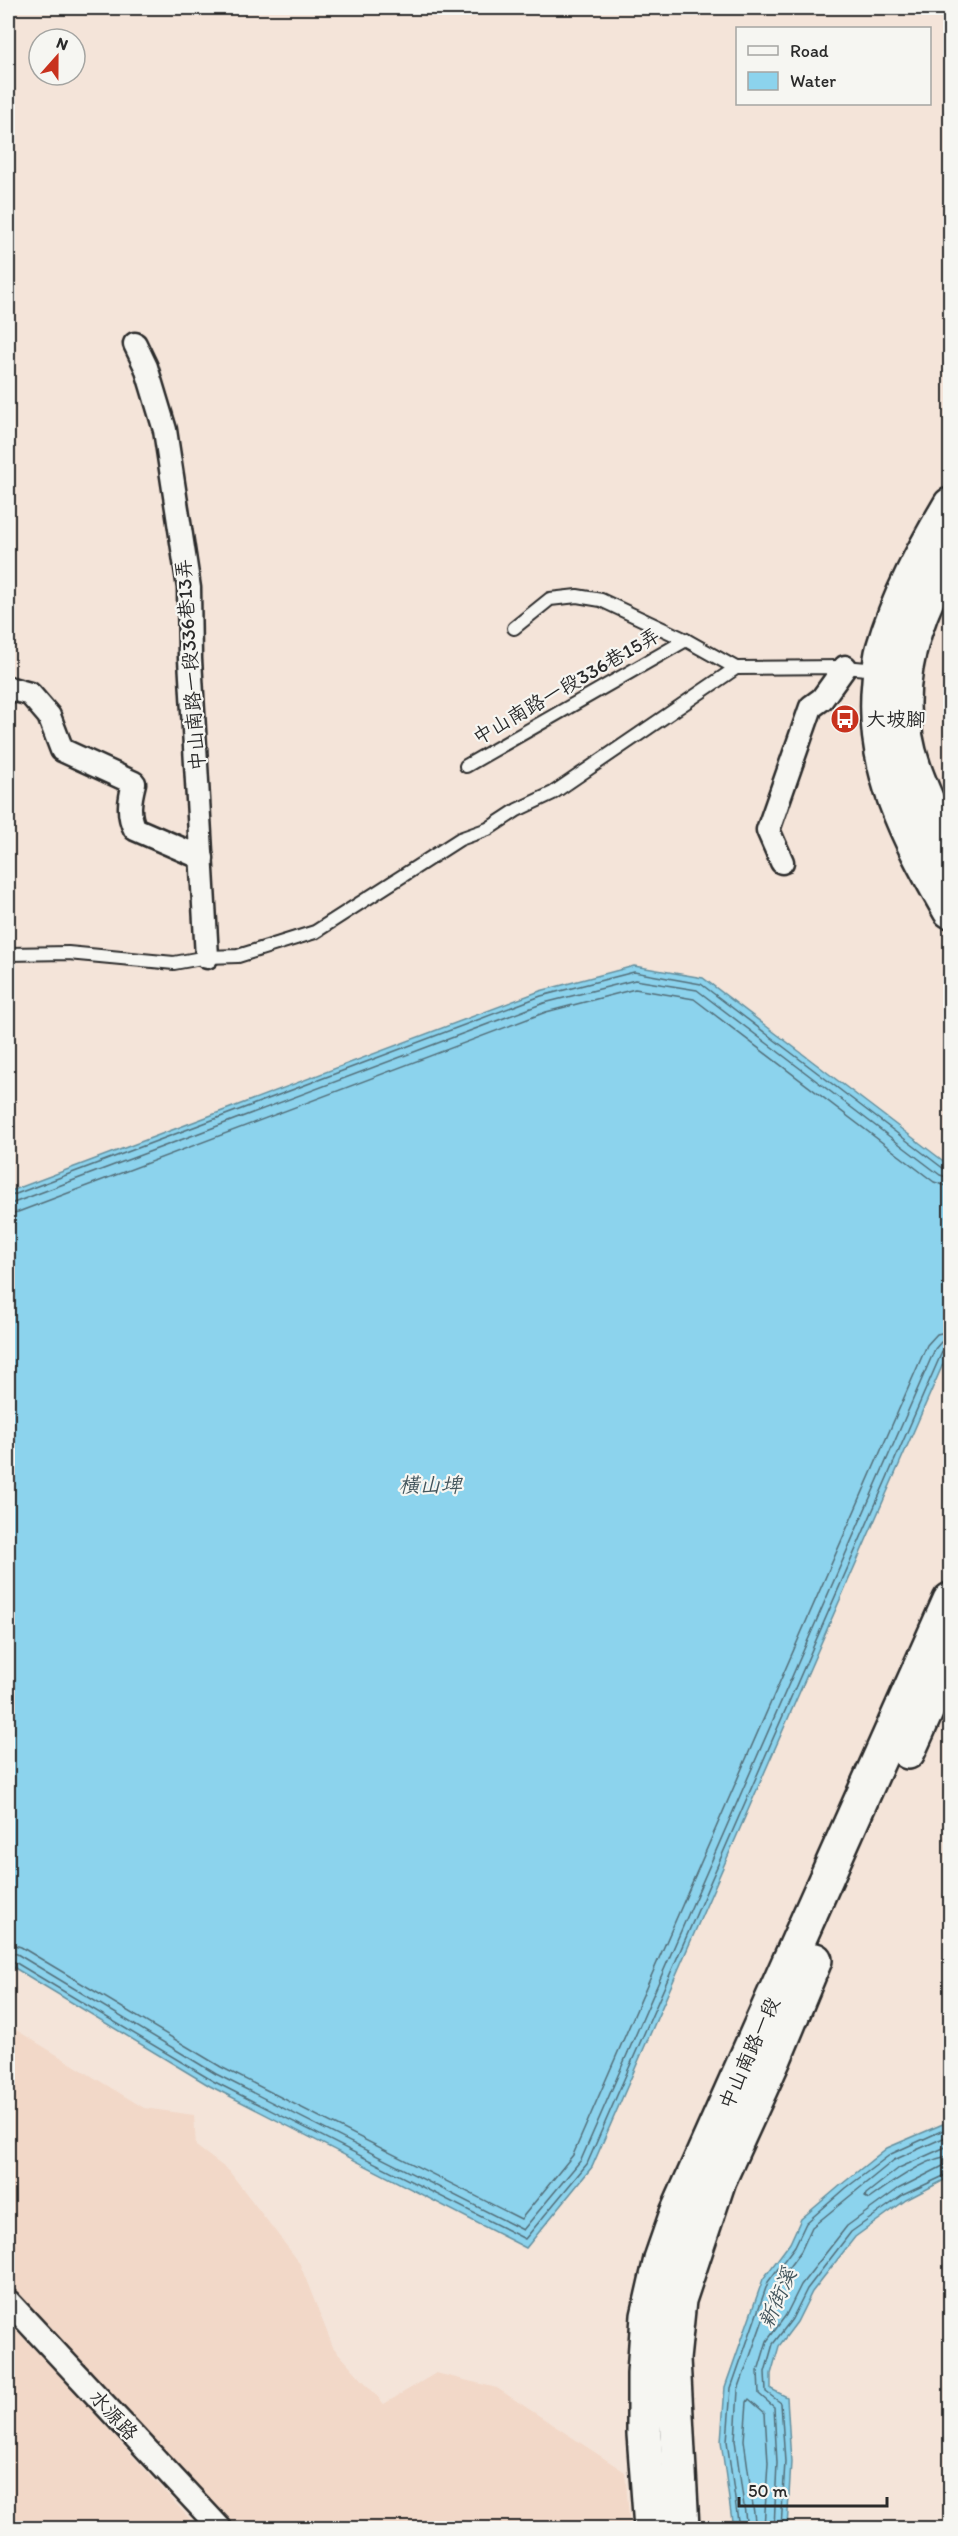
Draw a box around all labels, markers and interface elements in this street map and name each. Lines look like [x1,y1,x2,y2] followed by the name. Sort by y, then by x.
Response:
[27,27,87,87] north arrow
[736,27,931,105] legend
[54,33,71,54] text: N
[790,40,829,62] text: Road
[790,70,836,92] text: Water
[171,558,209,772] street label: 中山南路一段336巷13弄
[468,623,664,749] street label: 中山南路一段336巷15弄
[829,703,861,735] bus stop icon: 大坡腳
[866,707,926,731] place label: 大坡腳
[399,1472,463,1497] water label: 橫山埤
[714,1993,784,2113] street label: 中山南路一段
[753,2263,802,2332] water label: 新街溪
[85,2385,144,2446] street label: 水源路
[739,2470,888,2508] scale bar
[748,2480,788,2502] text: 50 m

